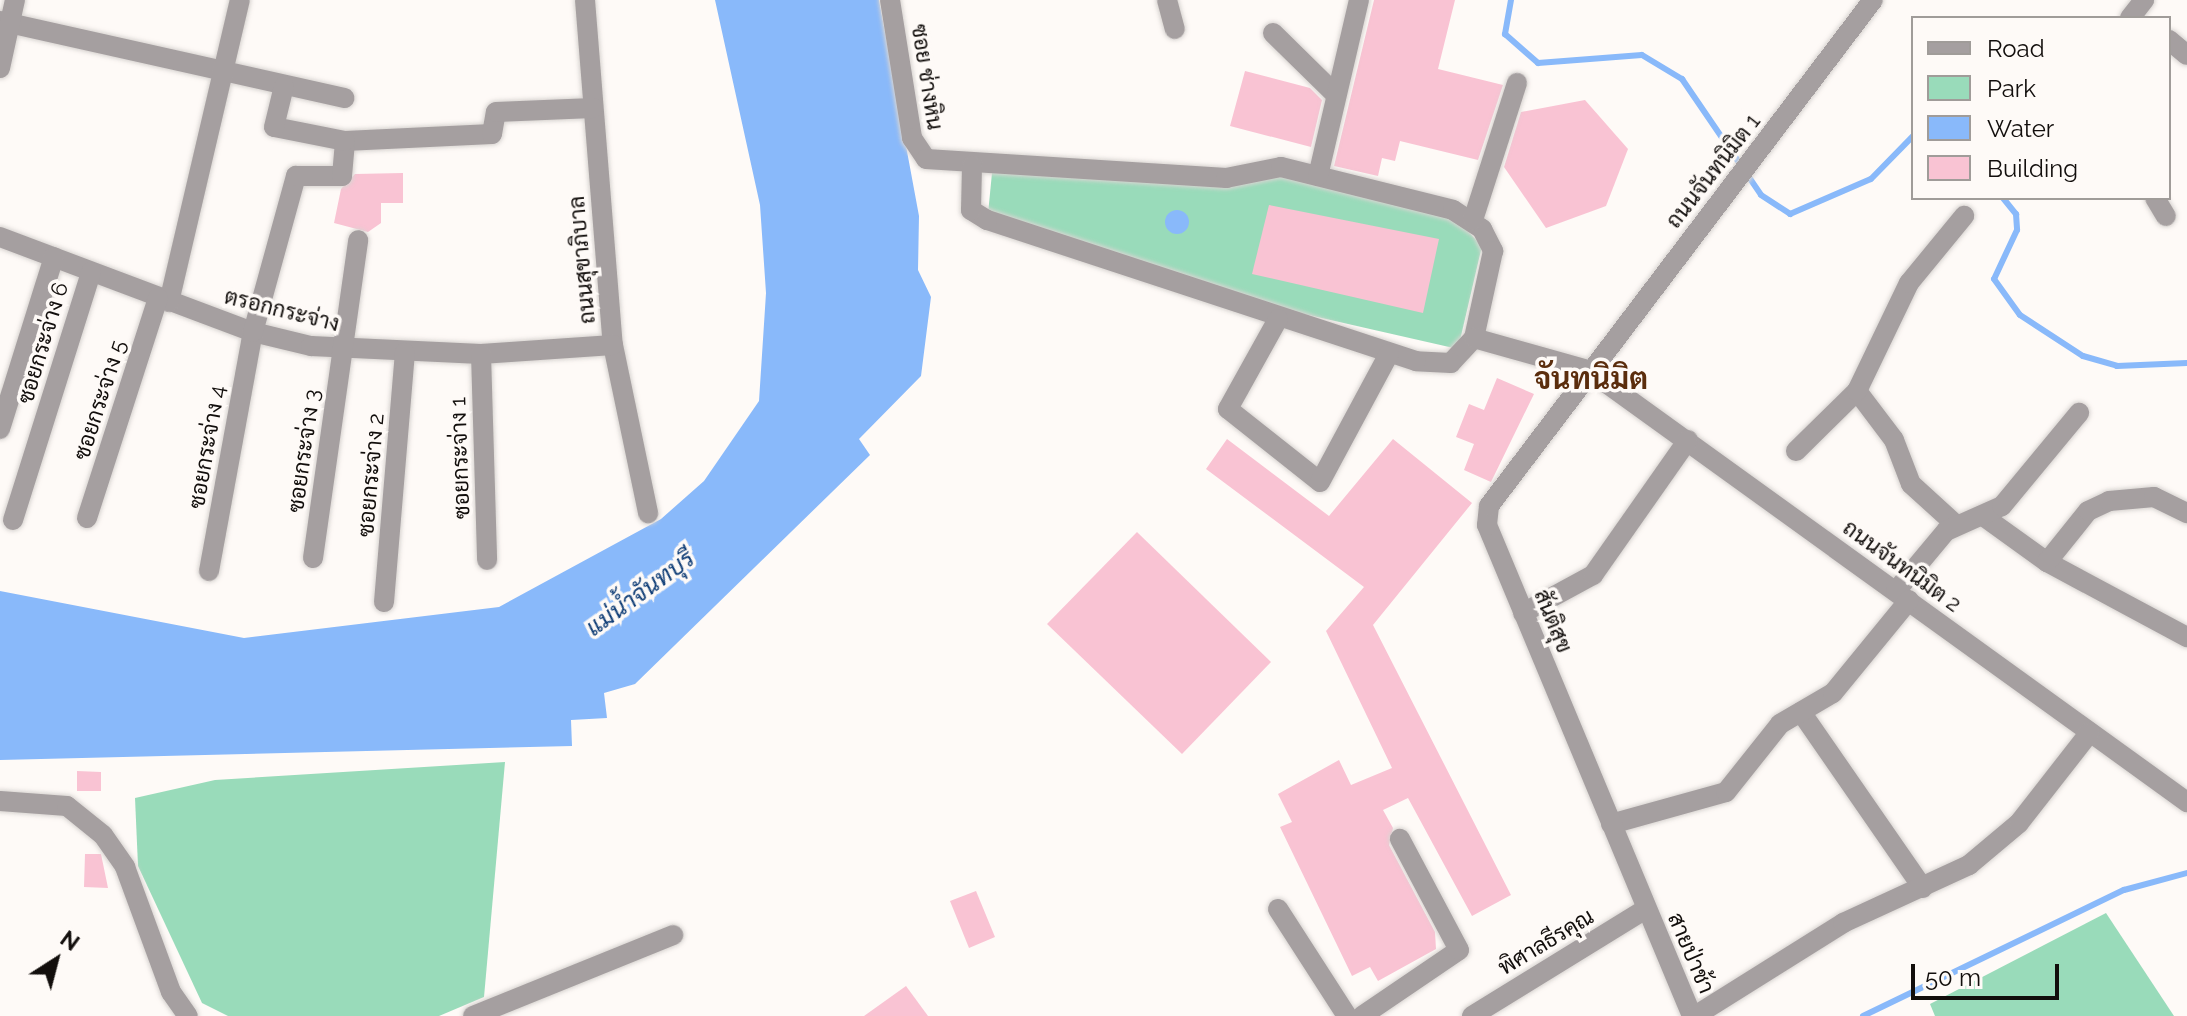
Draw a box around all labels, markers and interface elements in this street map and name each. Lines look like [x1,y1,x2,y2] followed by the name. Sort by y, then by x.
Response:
[1911,16,2171,200] legend
[906,22,948,132] street label: ซอย ช่างหิน
[1987,34,2045,63] text: Road
[1987,74,2036,103] text: Park
[1660,109,1766,233] street label: ถนนจันทนิมิต 1
[1987,114,2054,143] text: Water
[1987,154,2078,183] text: Building
[563,195,601,325] street label: ถนนสุขาภิบาล
[12,279,74,407] street label: ซอยกระจ่าง 6
[222,283,342,337] street label: ตรอกกระจ่าง
[68,337,132,463] street label: ซอยกระจ่าง 5
[1534,361,1648,397] district label: จันทนิมิต
[183,383,231,511] street label: ซอยกระจ่าง 4
[282,388,326,514] street label: ซอยกระจ่าง 3
[445,397,475,519] street label: ซอยกระจ่าง 1
[352,412,390,538] street label: ซอยกระจ่าง 2
[1838,514,1966,618] street label: ถนนจันทนิมิต 2
[580,544,700,642] water label: แม่น้ำจันทบุรี
[1528,585,1578,657] street label: สันติสุข
[1493,903,1599,981] street label: พิศาลธีรคุณ
[1662,909,1720,997] street label: สายป่าช้า
[16,920,96,1000] north arrow
[56,925,85,956] text: N
[1915,948,2063,998] scale bar
[1925,963,1981,992] text: 50 m

